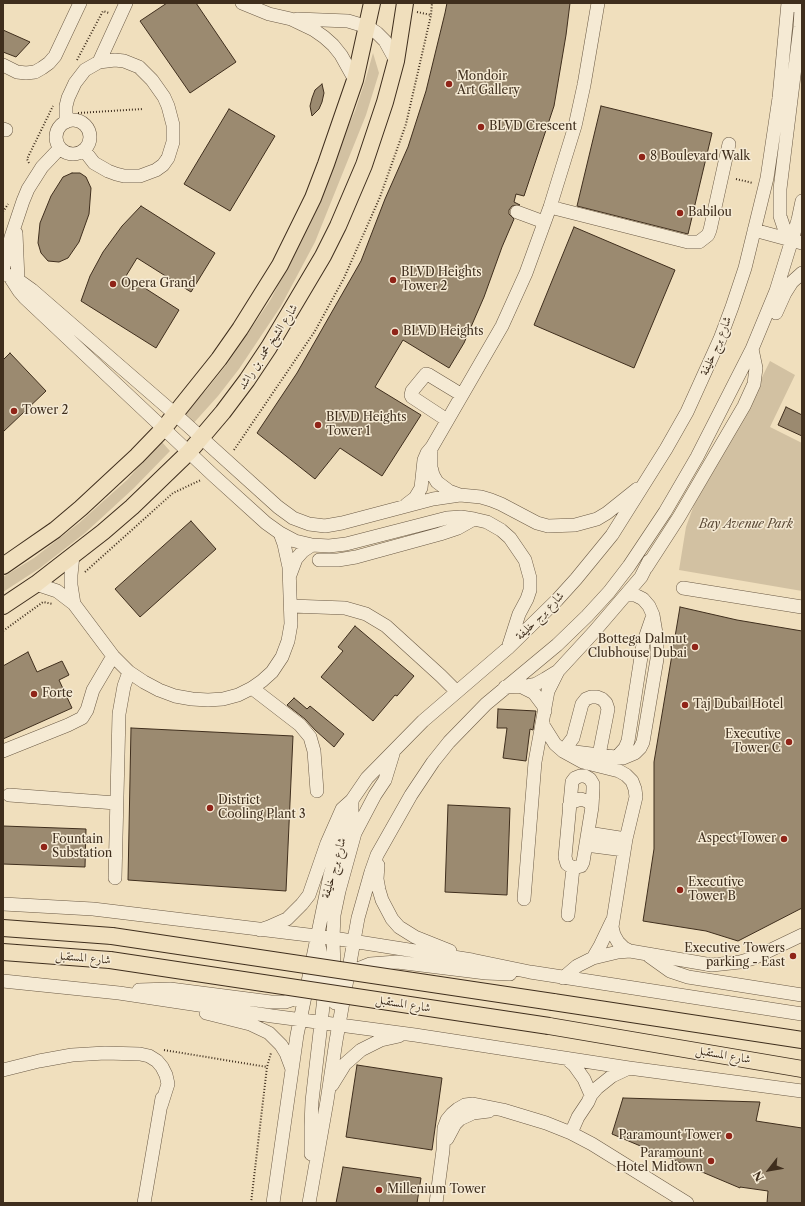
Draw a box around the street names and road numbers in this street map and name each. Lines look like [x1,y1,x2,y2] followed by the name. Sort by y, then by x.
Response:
[235,302,301,392] street label: شارع الشيخ محمد بن راشد
[697,314,735,378] street label: شارع برج خليفة
[513,589,567,643] street label: شارع برج خليفة
[318,836,350,900] street label: شارع برج خليفة
[55,948,111,968] street label: شارع المستقبل
[374,993,432,1015] street label: شارع المستقبل
[694,1043,752,1067] street label: شارع المستقبل

